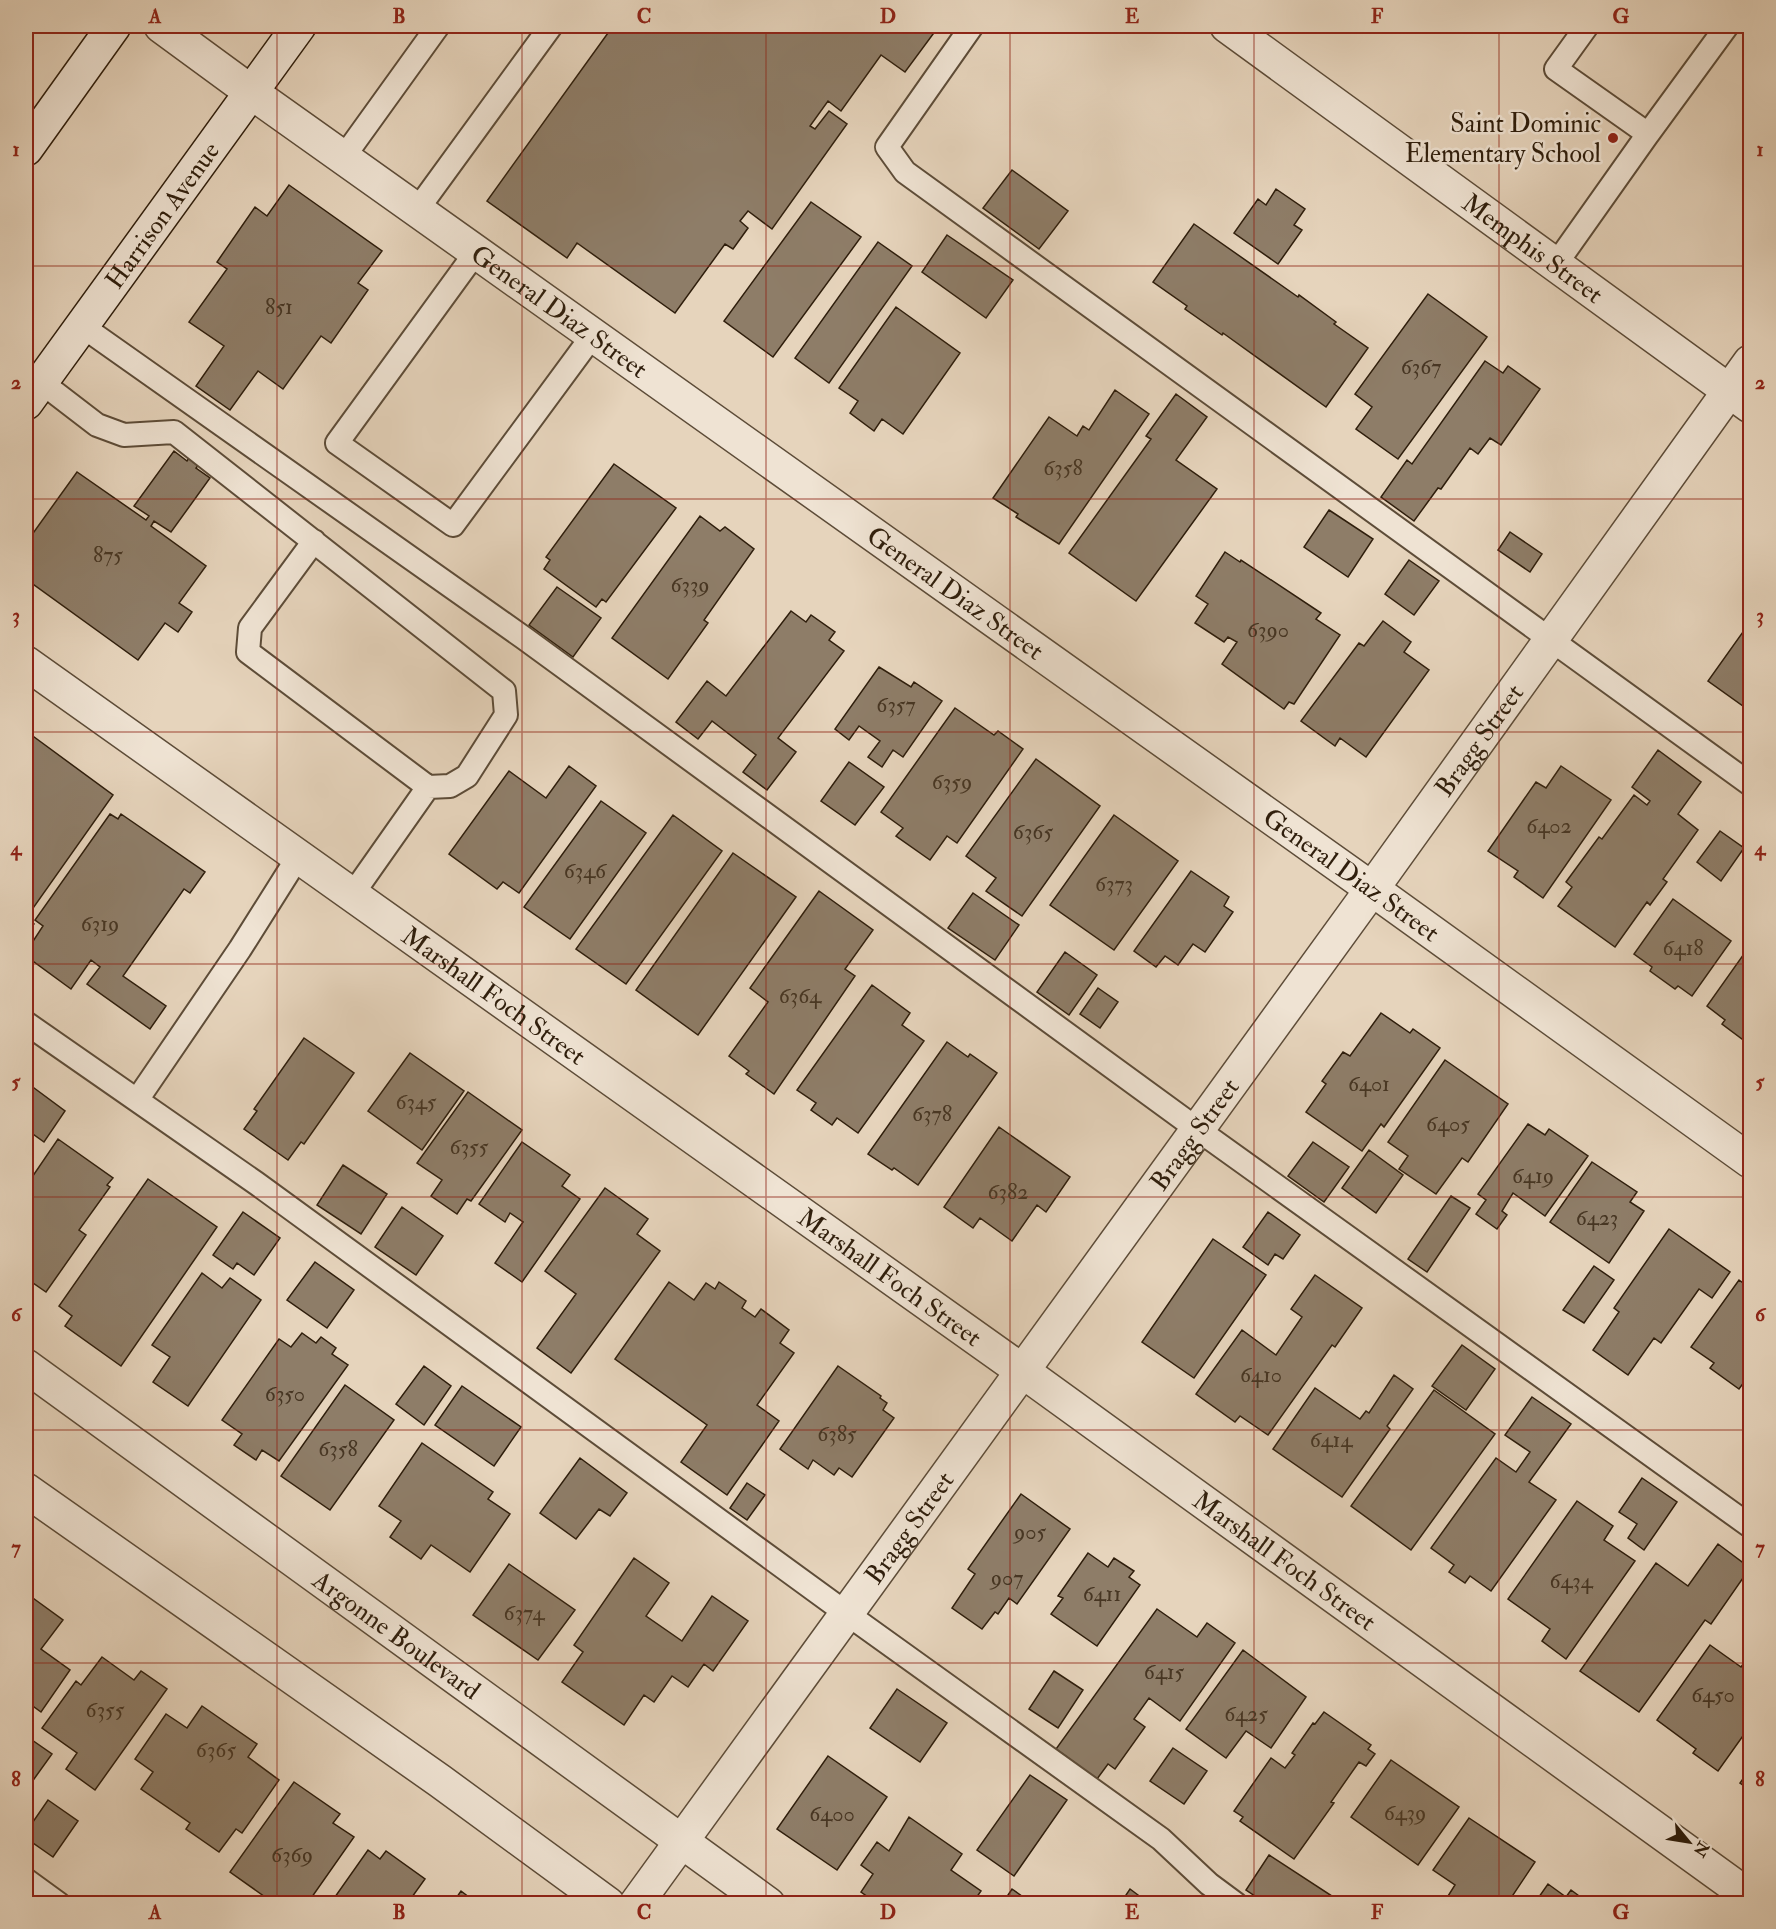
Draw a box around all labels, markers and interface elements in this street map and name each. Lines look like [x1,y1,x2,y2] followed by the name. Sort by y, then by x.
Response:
[148,4,162,29] text: A
[392,4,406,29] text: B
[637,4,651,29] text: C
[880,4,896,29] text: D
[1125,4,1140,29] text: E
[1371,4,1384,29] text: F
[1613,4,1630,29] text: G
[1405,108,1601,170] place label: Saint Dominic Elementary School
[1606,131,1620,145] marker: Saint Dominic Elementary School
[99,136,227,296] street label: Harrison Avenue
[12,137,20,162] text: 1
[1756,137,1764,162] text: 1
[1456,187,1609,311] street label: Memphis Street
[464,238,653,386] street label: General Diaz Street
[265,293,293,321] house number: 851
[1401,353,1441,381] house number: 6367
[11,370,21,395] text: 2
[1755,370,1765,395] text: 2
[1043,454,1083,482] house number: 6358
[860,520,1049,667] street label: General Diaz Street
[93,541,123,569] house number: 875
[670,571,710,599] house number: 6339
[12,603,20,628] text: 3
[1756,603,1764,628] text: 3
[1247,616,1289,644] house number: 6390
[1428,678,1531,803] street label: Bragg Street
[876,691,916,719] house number: 6357
[932,768,972,796] house number: 6359
[1256,802,1445,949] street label: General Diaz Street
[1526,812,1572,840] house number: 6402
[1013,818,1053,846] house number: 6365
[10,836,23,861] text: 4
[1754,836,1767,861] text: 4
[564,857,608,885] house number: 6346
[1095,870,1133,898] house number: 6373
[81,910,119,938] house number: 6319
[395,920,591,1072] street label: Marshall Foch Street
[1662,934,1704,962] house number: 6418
[779,982,822,1010] house number: 6364
[12,1069,22,1094] text: 5
[1756,1069,1766,1094] text: 5
[1348,1070,1390,1098] house number: 6401
[1144,1072,1247,1197] street label: Bragg Street
[396,1088,437,1116] house number: 6345
[912,1100,952,1128] house number: 6378
[1426,1110,1470,1138] house number: 6405
[450,1133,489,1161] house number: 6355
[1512,1162,1554,1190] house number: 6419
[987,1178,1029,1206] house number: 6382
[791,1202,988,1354] street label: Marshall Foch Street
[1576,1204,1618,1232] house number: 6423
[11,1302,23,1327] text: 6
[1755,1302,1767,1327] text: 6
[1240,1361,1282,1389] house number: 6410
[265,1380,305,1408] house number: 6350
[817,1420,857,1448] house number: 6385
[1310,1426,1353,1454] house number: 6414
[318,1435,358,1463] house number: 6358
[858,1466,961,1591] street label: Bragg Street
[1186,1485,1382,1638] street label: Marshall Foch Street
[1012,1518,1046,1546] house number: 905
[11,1535,21,1560] text: 7
[1755,1535,1765,1560] text: 7
[305,1564,486,1707] street label: Argonne Boulevard
[989,1564,1023,1592] house number: 907
[1549,1567,1594,1595] house number: 6434
[1083,1580,1121,1608] house number: 6411
[504,1599,546,1627] house number: 6374
[1144,1658,1185,1686] house number: 6415
[1691,1681,1735,1709] house number: 6450
[86,1696,125,1724] house number: 6355
[1224,1700,1268,1728] house number: 6425
[196,1736,236,1764] house number: 6365
[11,1767,21,1792] text: 8
[1755,1767,1765,1792] text: 8
[1384,1799,1426,1827] house number: 6439
[809,1800,855,1828] house number: 6400
[1659,1812,1719,1872] north arrow
[1689,1837,1714,1861] text: N
[271,1841,313,1869] house number: 6369
[148,1900,162,1925] text: A
[392,1900,406,1925] text: B
[637,1900,651,1925] text: C
[880,1900,896,1925] text: D
[1125,1900,1140,1925] text: E
[1371,1900,1384,1925] text: F
[1613,1900,1630,1925] text: G

